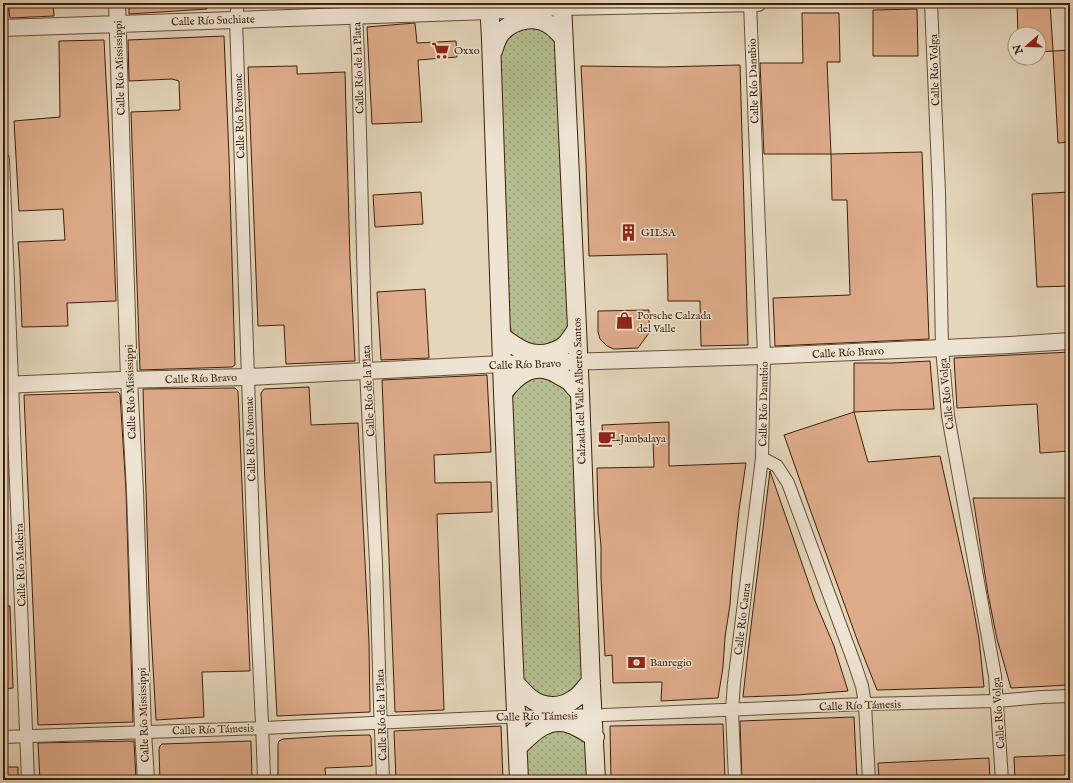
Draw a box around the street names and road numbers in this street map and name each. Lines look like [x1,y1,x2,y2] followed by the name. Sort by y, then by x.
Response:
[171,13,255,29] street label: Calle Río Suchiate
[111,20,129,116] street label: Calle Río Mississippi
[350,22,368,114] street label: Calle Río de la Plata
[927,34,943,106] street label: Calle Río Volga
[746,38,762,124] street label: Calle Río Danubio
[232,73,248,159] street label: Calle Río Potomac
[570,317,590,465] street label: Calzada del Valle Alberto Santos
[122,344,140,440] street label: Calle Río Mississippi
[812,344,885,362] street label: Calle Río Bravo
[360,345,378,437] street label: Calle Río de la Plata
[489,357,561,373] street label: Calle Río Bravo
[936,357,958,430] street label: Calle Río Volga
[756,361,772,447] street label: Calle Río Danubio
[165,371,237,387] street label: Calle Río Bravo
[243,396,259,482] street label: Calle Río Potomac
[13,523,29,607] street label: Calle Río Madeira
[732,582,754,656] street label: Calle Río Caura
[135,667,153,763] street label: Calle Río Mississippi
[373,669,391,761] street label: Calle Río de la Plata
[989,676,1008,749] street label: Calle Río Volga
[819,698,901,714] street label: Calle Río Támesis
[496,709,578,725] street label: Calle Río Támesis
[172,722,254,738] street label: Calle Río Támesis

